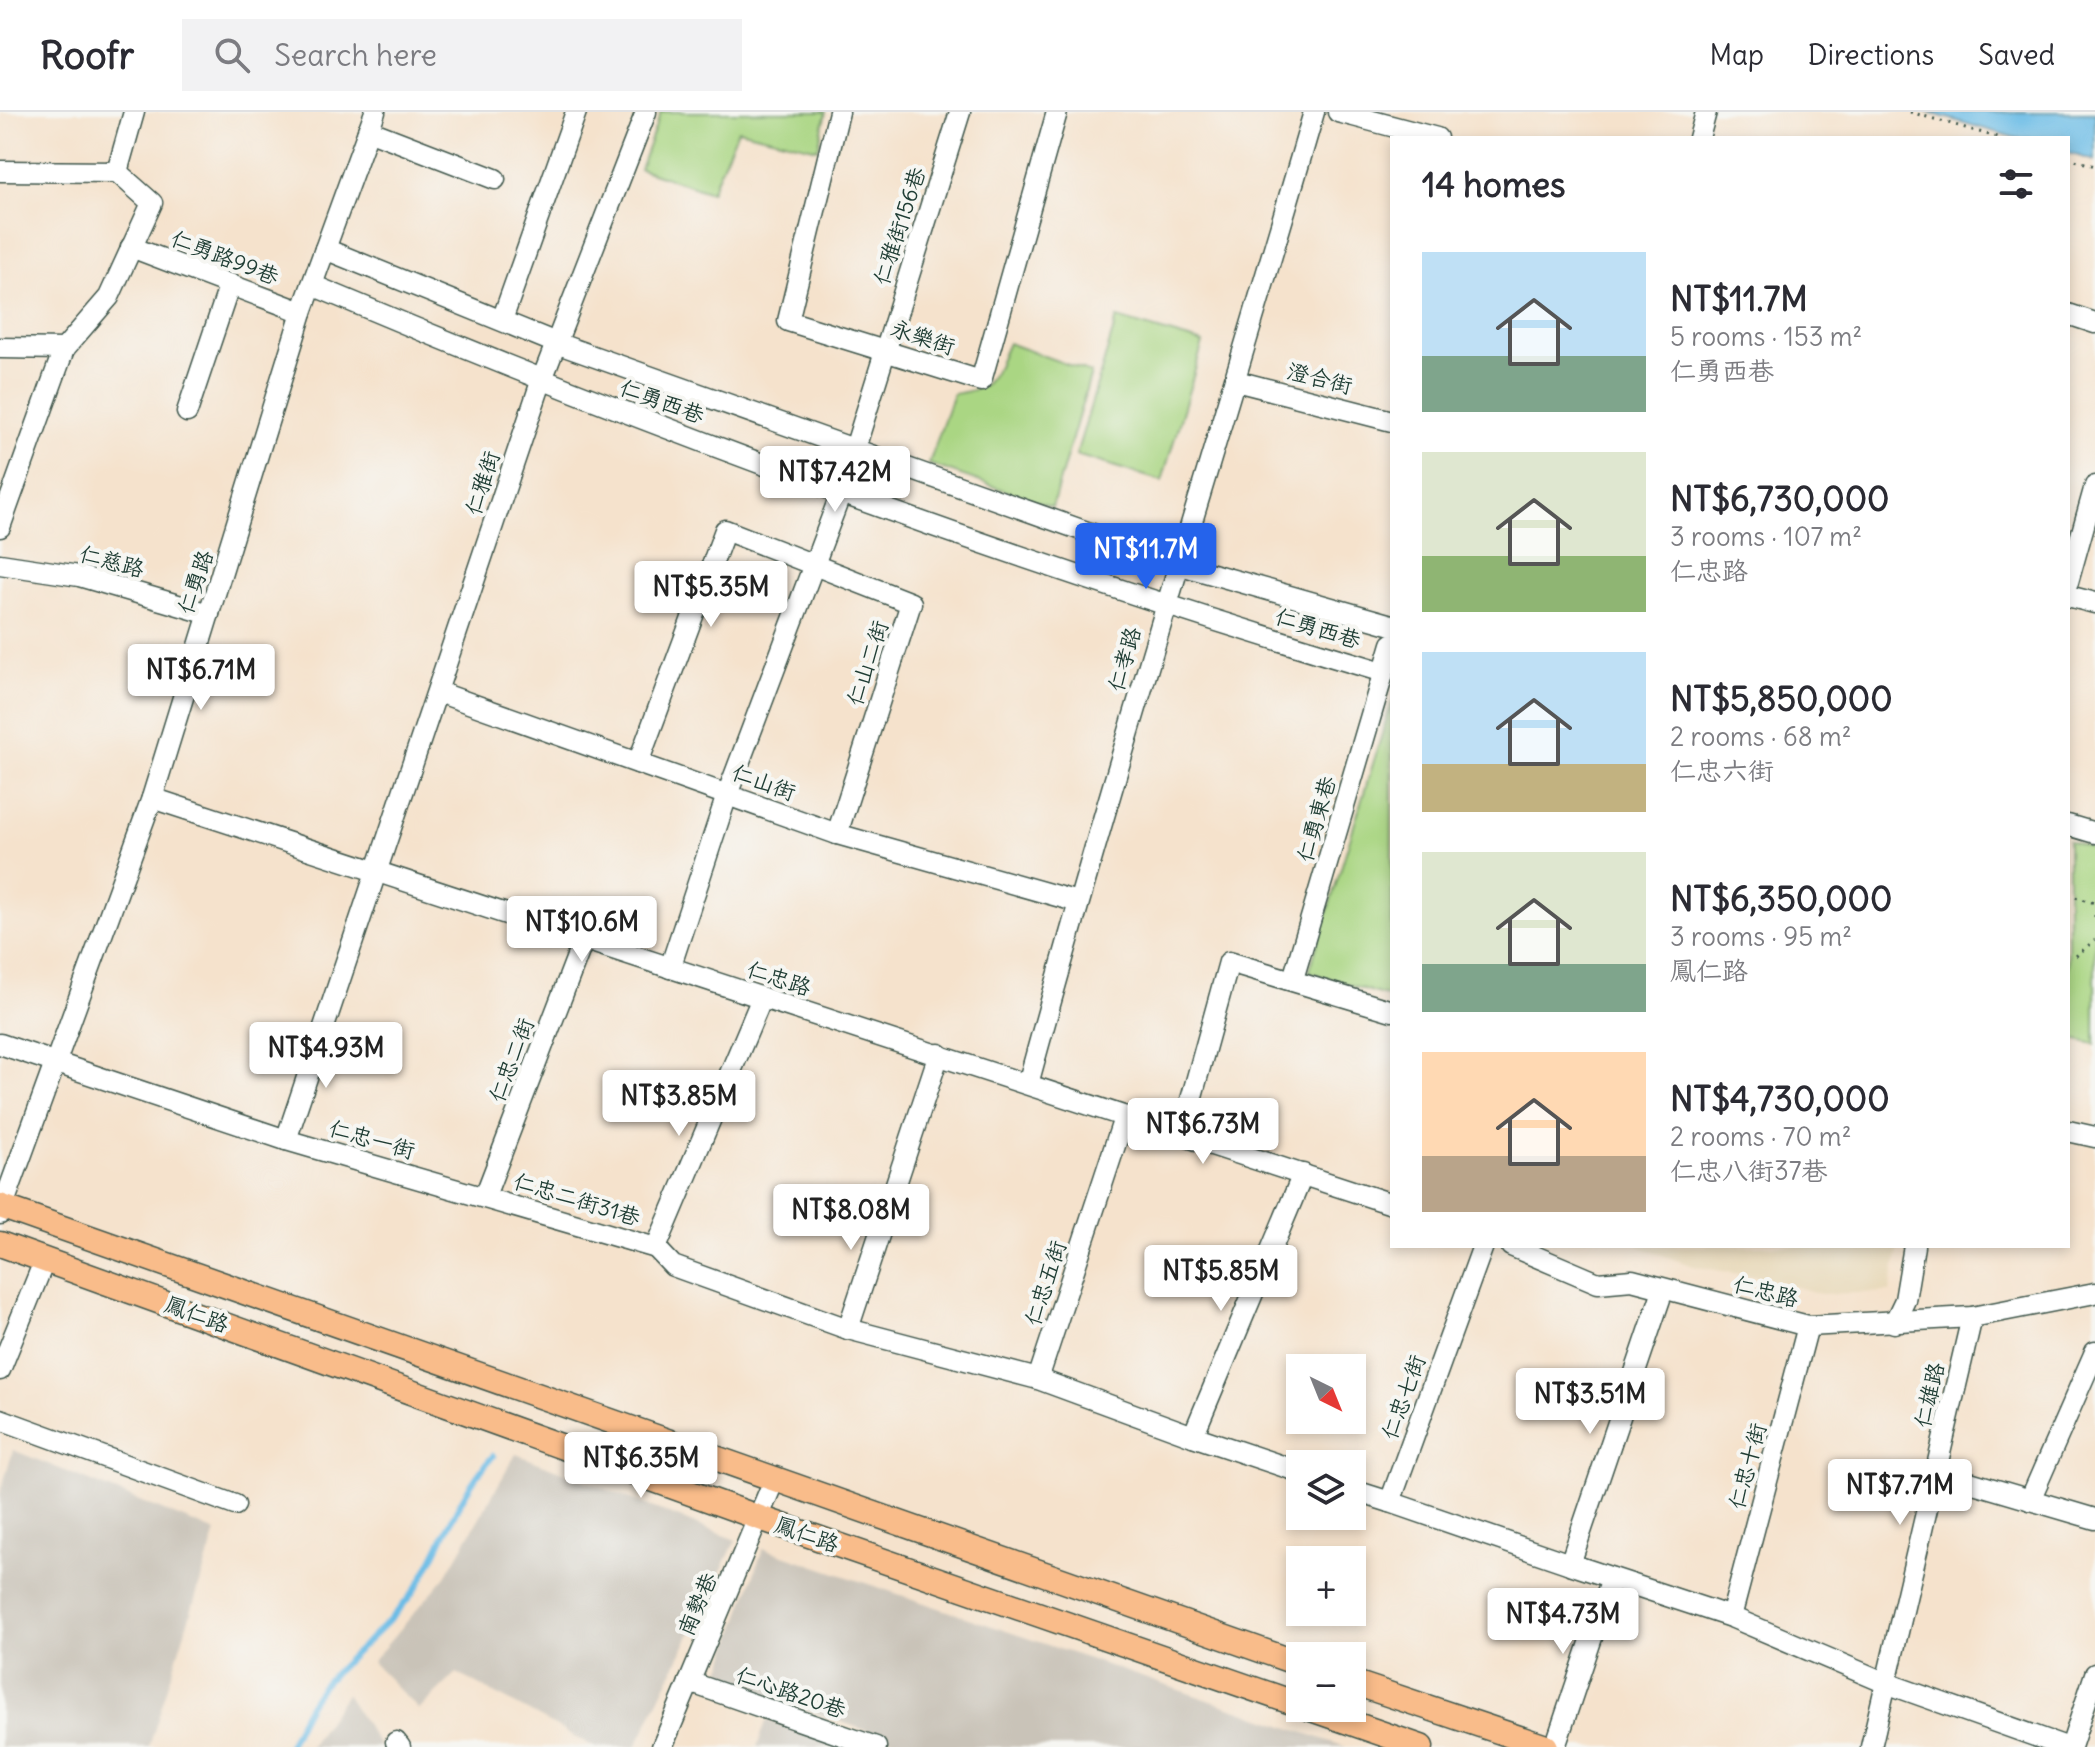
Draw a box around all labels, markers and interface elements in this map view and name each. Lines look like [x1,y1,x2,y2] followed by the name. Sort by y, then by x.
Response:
[182,19,742,91] search box
[40,32,134,79] text: Roofr
[210,33,254,77] icon: search
[274,36,437,74] text: Search here
[1709,37,1764,73] text: Map
[1808,37,1934,73] text: Directions
[1978,37,2055,73] text: Saved
[1994,162,2038,206] icon: filters
[1422,163,1566,206] text: 14 homes
[867,164,931,288] street label: 仁雅街156巷
[167,224,283,290] street label: 仁勇路99巷
[1670,277,1808,320] text: NT$11.7M
[1486,284,1582,380] icon: home
[887,313,959,361] street label: 永樂街
[1670,320,1862,353] text: 5 rooms · 153 m²
[1670,354,1774,387] text: 仁勇西巷
[1285,356,1355,400] street label: 澄合街
[616,373,708,429] street label: 仁勇西巷
[752,446,918,514] pin: NT$7.42M
[458,447,506,519] street label: 仁雅街
[778,455,892,488] text: NT$7.42M
[1670,477,1889,520] text: NT$6,730,000
[1486,484,1582,580] icon: home
[1670,520,1862,553] text: 3 rooms · 107 m²
[1063,523,1229,591] pin: NT$11.7M
[1093,532,1199,565] text: NT$11.7M
[76,539,148,583] street label: 仁慈路
[171,546,219,618] street label: 仁勇路
[1670,554,1748,587] text: 仁忠路
[628,561,794,629] pin: NT$5.35M
[652,570,770,603] text: NT$5.35M
[1272,602,1364,654] street label: 仁勇西巷
[840,617,894,709] street label: 仁山二街
[1101,623,1147,695] street label: 仁孝路
[118,644,284,712] pin: NT$6.71M
[146,653,256,686] text: NT$6.71M
[1670,677,1893,720] text: NT$5,850,000
[1486,684,1582,780] icon: home
[1670,720,1852,753] text: 2 rooms · 68 m²
[1670,754,1774,787] text: 仁忠六街
[728,758,800,806] street label: 仁山街
[1290,773,1342,865] street label: 仁勇東巷
[1670,877,1892,920] text: NT$6,350,000
[1486,884,1582,980] icon: home
[499,896,665,964] pin: NT$10.6M
[525,905,639,938] text: NT$10.6M
[1670,920,1852,953] text: 3 rooms · 95 m²
[743,954,815,1002] street label: 仁忠路
[1670,954,1748,987] text: 鳳仁路
[482,1014,540,1106] street label: 仁忠二街
[243,1022,409,1090] pin: NT$4.93M
[267,1031,385,1064] text: NT$4.93M
[596,1070,762,1138] pin: NT$3.85M
[1670,1077,1890,1120] text: NT$4,730,000
[620,1079,738,1112] text: NT$3.85M
[1486,1084,1582,1180] icon: home
[1120,1098,1286,1166] pin: NT$6.73M
[1146,1107,1260,1140] text: NT$6.73M
[326,1113,418,1165] street label: 仁忠一街
[1670,1120,1851,1153] text: 2 rooms · 70 m²
[1670,1154,1828,1187] text: 仁忠八街37巷
[510,1166,644,1232] street label: 仁忠二街31巷
[768,1184,934,1252] pin: NT$8.08M
[791,1193,911,1226] text: NT$8.08M
[1018,1237,1072,1329] street label: 仁忠五街
[1138,1245,1304,1313] pin: NT$5.85M
[1162,1254,1280,1287] text: NT$5.85M
[1731,1269,1801,1313] street label: 仁忠路
[161,1290,233,1338] street label: 鳳仁路
[1375,1351,1431,1443] street label: 仁忠七街
[1286,1354,1366,1434] north arrow
[1286,1354,1366,1722] map controls
[1908,1360,1950,1430] street label: 仁雄路
[1507,1368,1673,1436] pin: NT$3.51M
[1534,1377,1646,1410] text: NT$3.51M
[1722,1420,1772,1512] street label: 仁忠十街
[558,1432,724,1500] pin: NT$6.35M
[582,1441,700,1474] text: NT$6.35M
[1286,1450,1366,1530] button: layers
[1817,1459,1983,1527] pin: NT$7.71M
[1846,1468,1954,1501] text: NT$7.71M
[771,1510,843,1558] street label: 鳳仁路
[1286,1546,1366,1626] button: +
[671,1568,723,1640] street label: 南勢巷
[1480,1588,1646,1656] pin: NT$4.73M
[1506,1597,1621,1630] text: NT$4.73M
[1286,1642,1366,1722] button: −
[732,1660,850,1724] street label: 仁心路20巷

